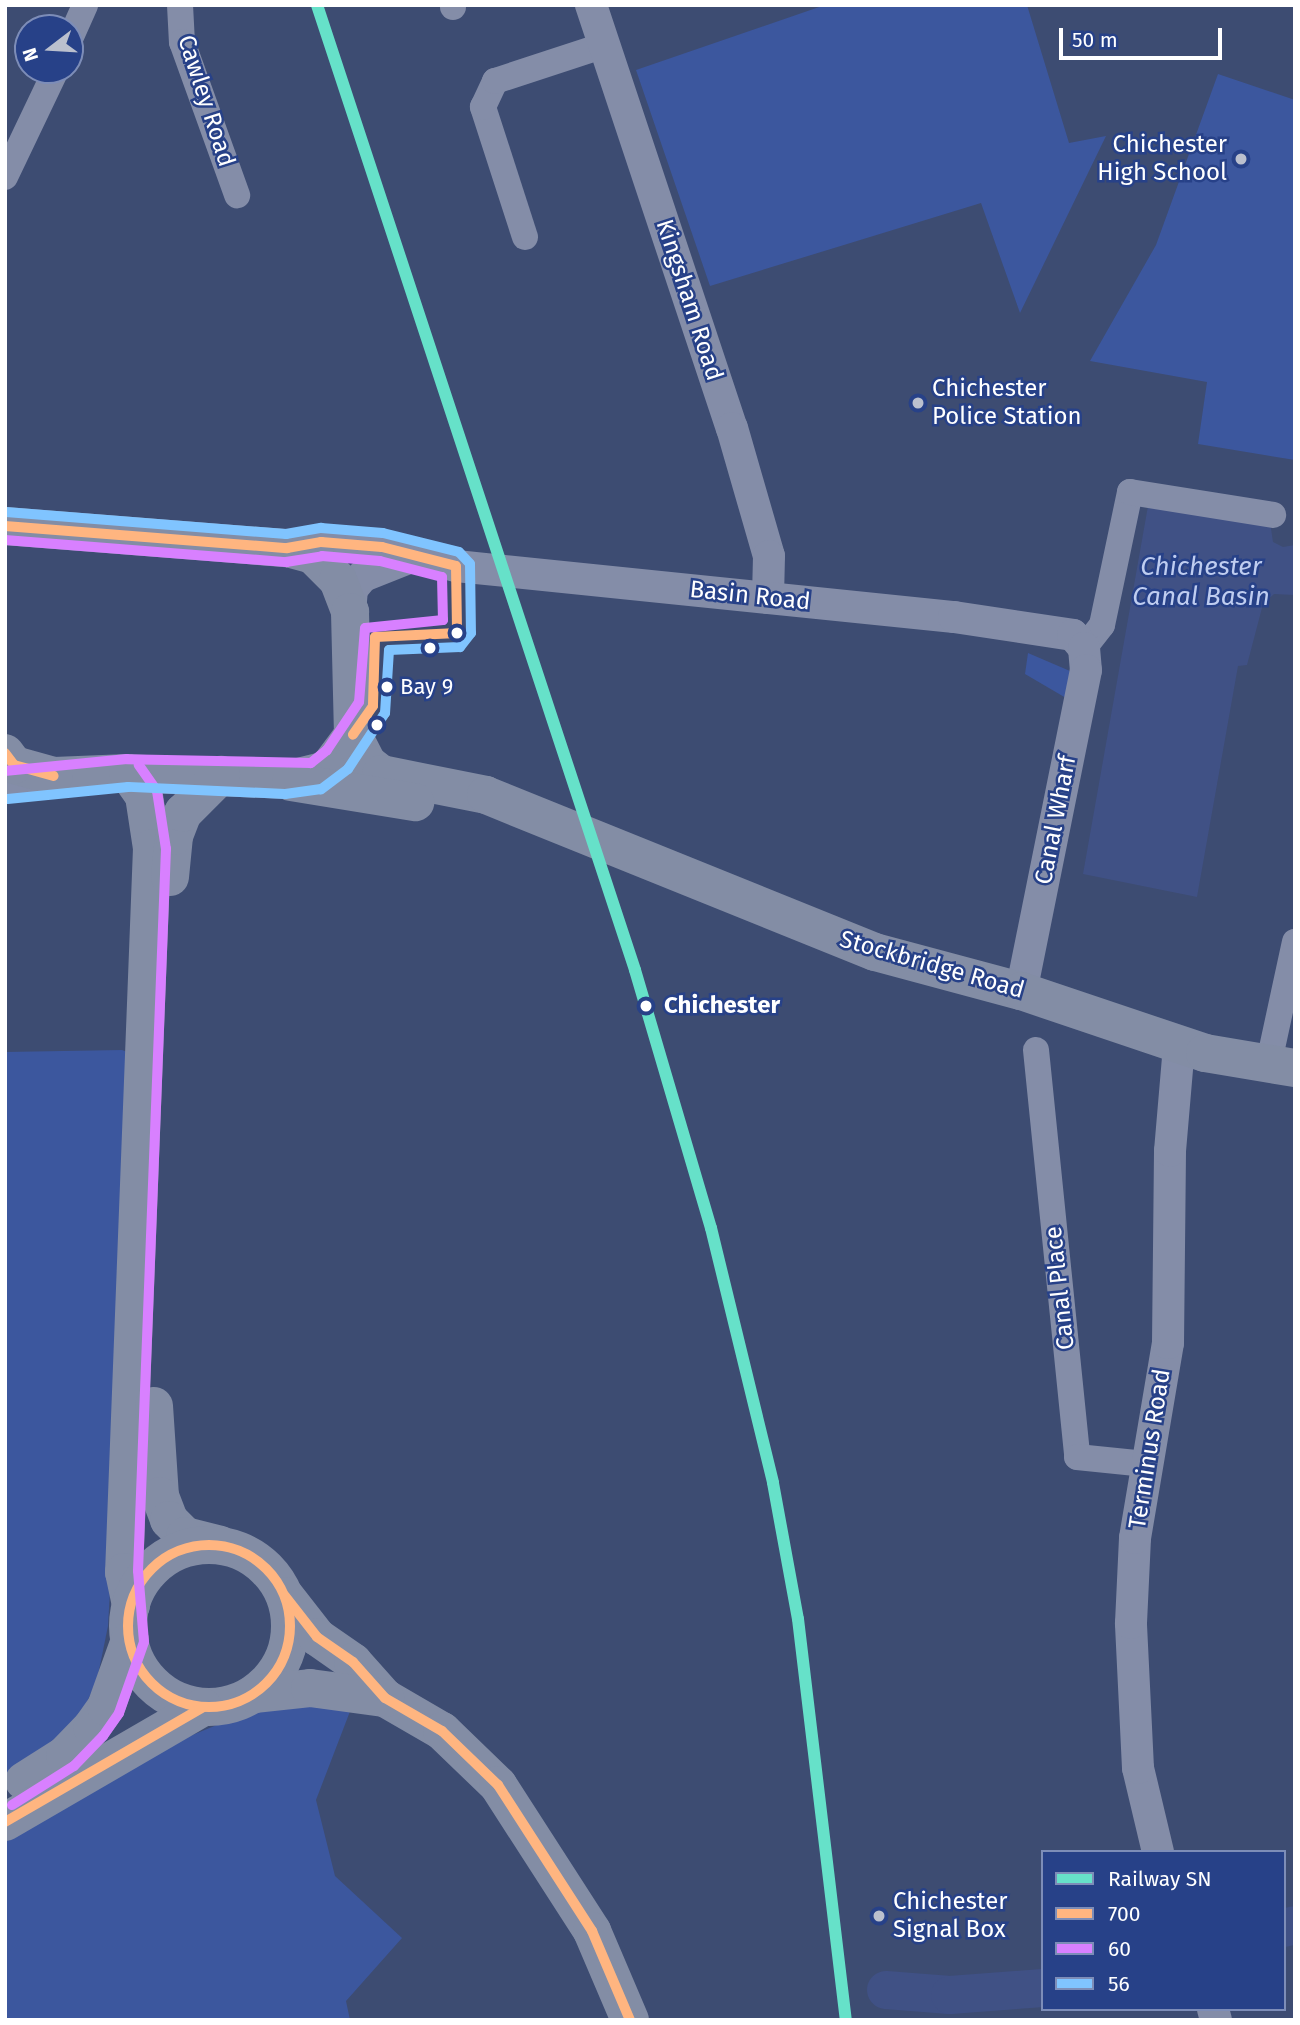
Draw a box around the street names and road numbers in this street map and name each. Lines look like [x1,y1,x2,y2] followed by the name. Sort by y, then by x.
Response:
[171,32,241,170] street label: Cawley Road
[649,216,729,384] street label: Kingsham Road
[688,575,812,617] street label: Basin Road
[1029,753,1083,887] street label: Canal Wharf
[836,925,1028,1005] street label: Stockbridge Road
[1039,1225,1081,1351] street label: Canal Place
[1123,1367,1177,1531] street label: Terminus Road

